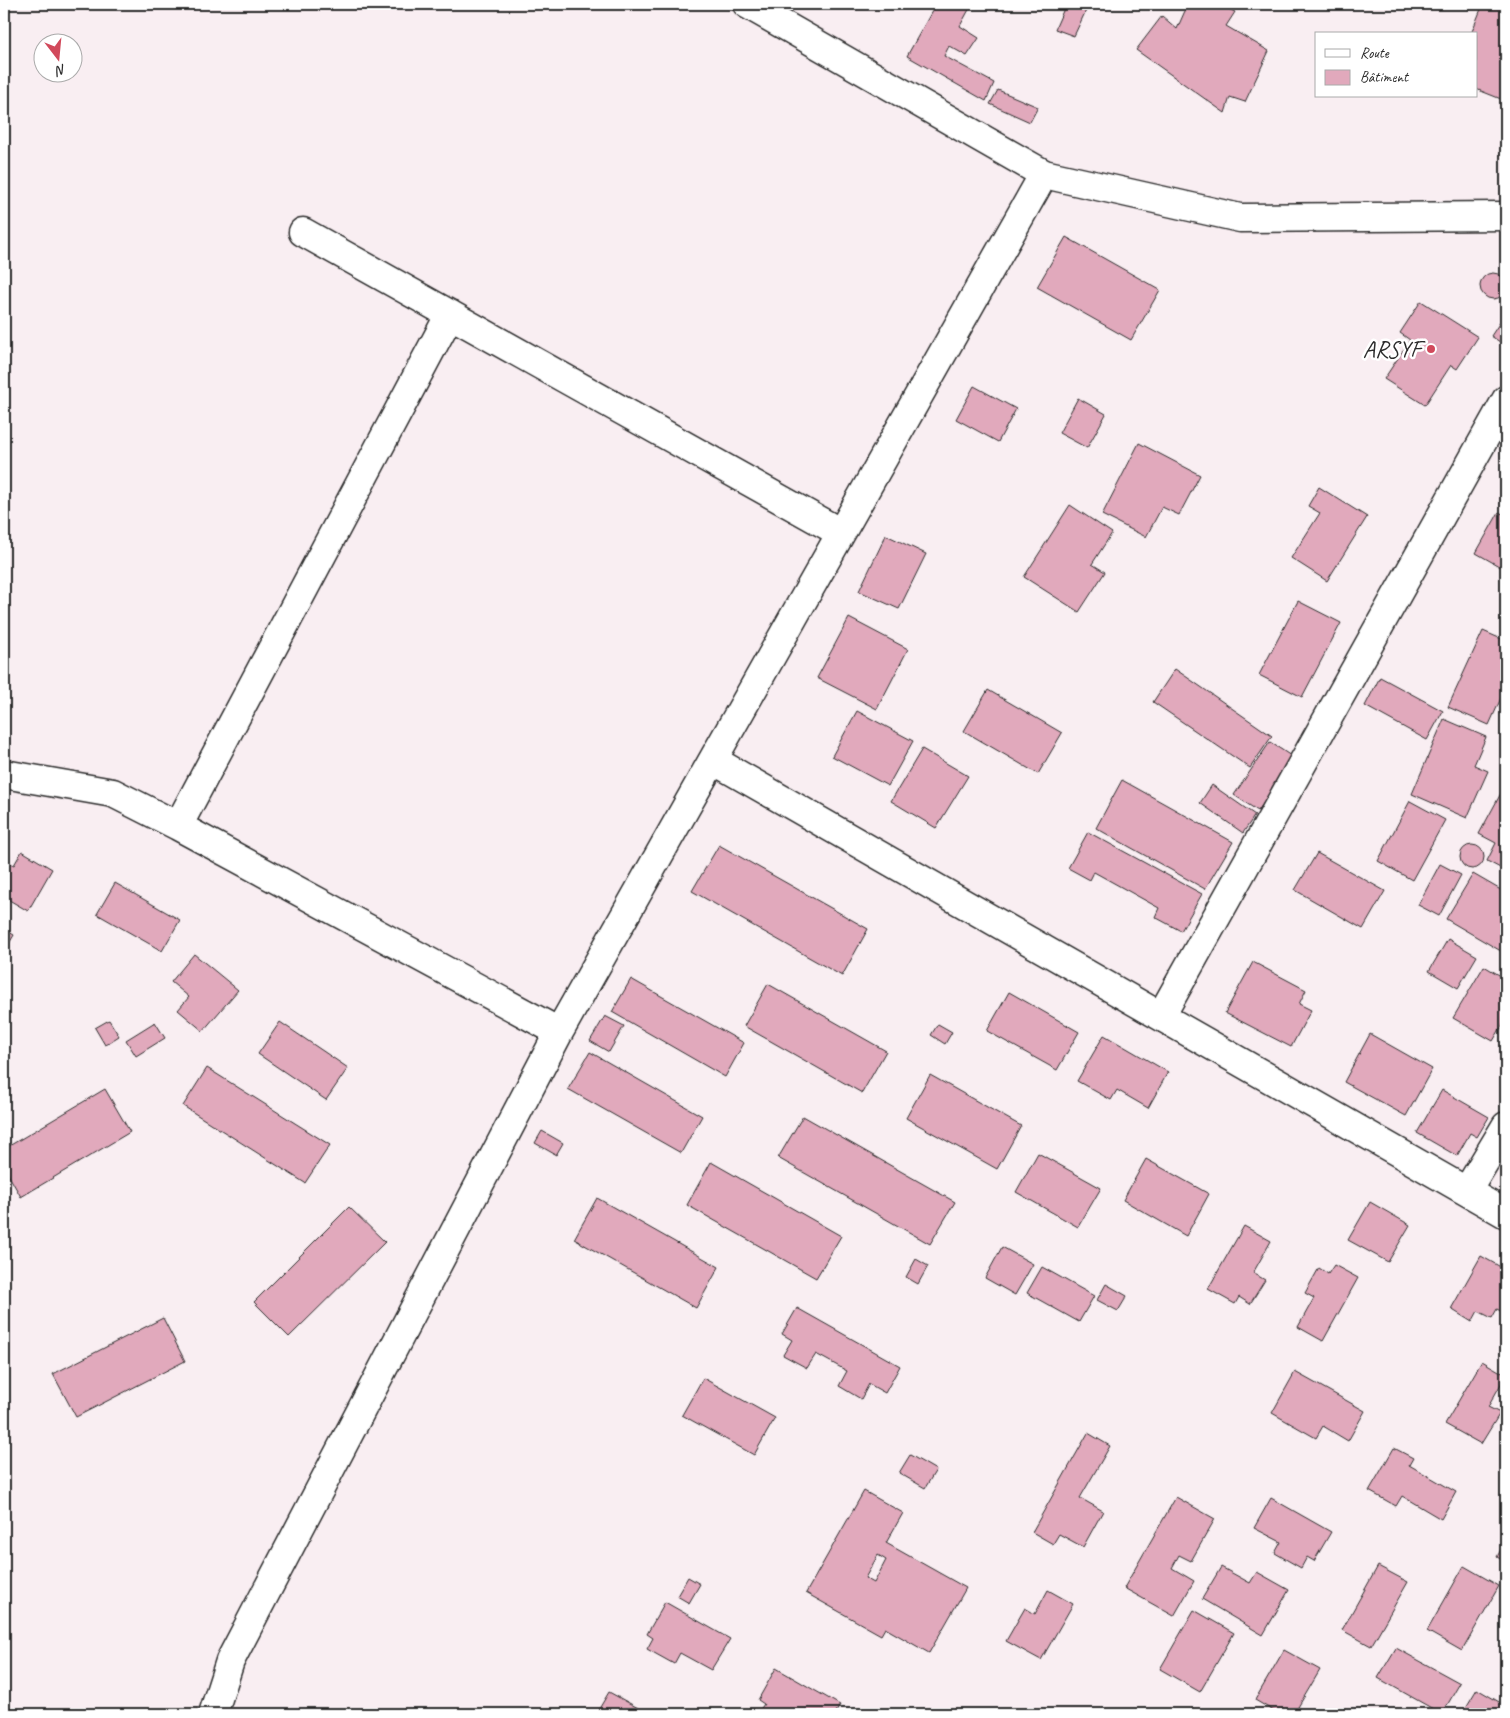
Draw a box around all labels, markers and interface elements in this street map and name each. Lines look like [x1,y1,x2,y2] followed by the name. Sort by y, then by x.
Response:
[32,32,82,82] north arrow
[1315,32,1478,98] legend
[1360,44,1390,63] text: Route
[53,61,68,80] text: N
[1360,68,1410,87] text: Bâtiment
[1363,334,1426,364] place label: ARSYF
[1425,343,1437,355] marker: ARSYF

